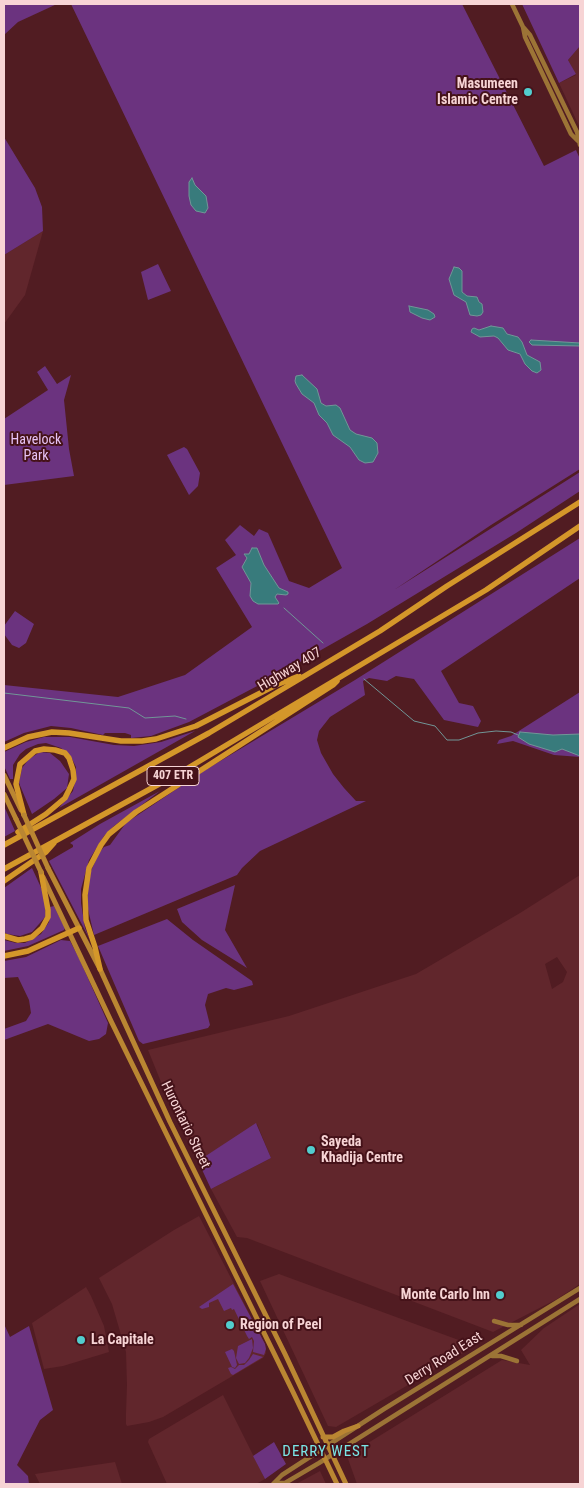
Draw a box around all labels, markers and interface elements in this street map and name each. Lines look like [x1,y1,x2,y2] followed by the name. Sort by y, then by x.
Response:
[437,76,518,108] place label: Masumeen Islamic Centre
[522,86,534,98] marker: Masumeen Islamic Centre
[11,432,61,464] park label: Havelock Park
[255,645,325,695] street label: Highway 407
[147,766,199,786] road number: 407 ETR
[157,1079,213,1171] street label: Hurontario Street
[321,1134,403,1166] place label: Sayeda Khadija Centre
[305,1144,317,1156] marker: Sayeda Khadija Centre
[401,1287,490,1303] place label: Monte Carlo Inn
[494,1289,506,1301] marker: Monte Carlo Inn
[240,1317,322,1333] place label: Region of Peel
[224,1319,236,1331] marker: Region of Peel
[402,1329,486,1389] street label: Derry Road East
[91,1332,154,1348] place label: La Capitale
[75,1334,87,1346] marker: La Capitale
[281,1443,371,1461] district label: DERRY WEST

